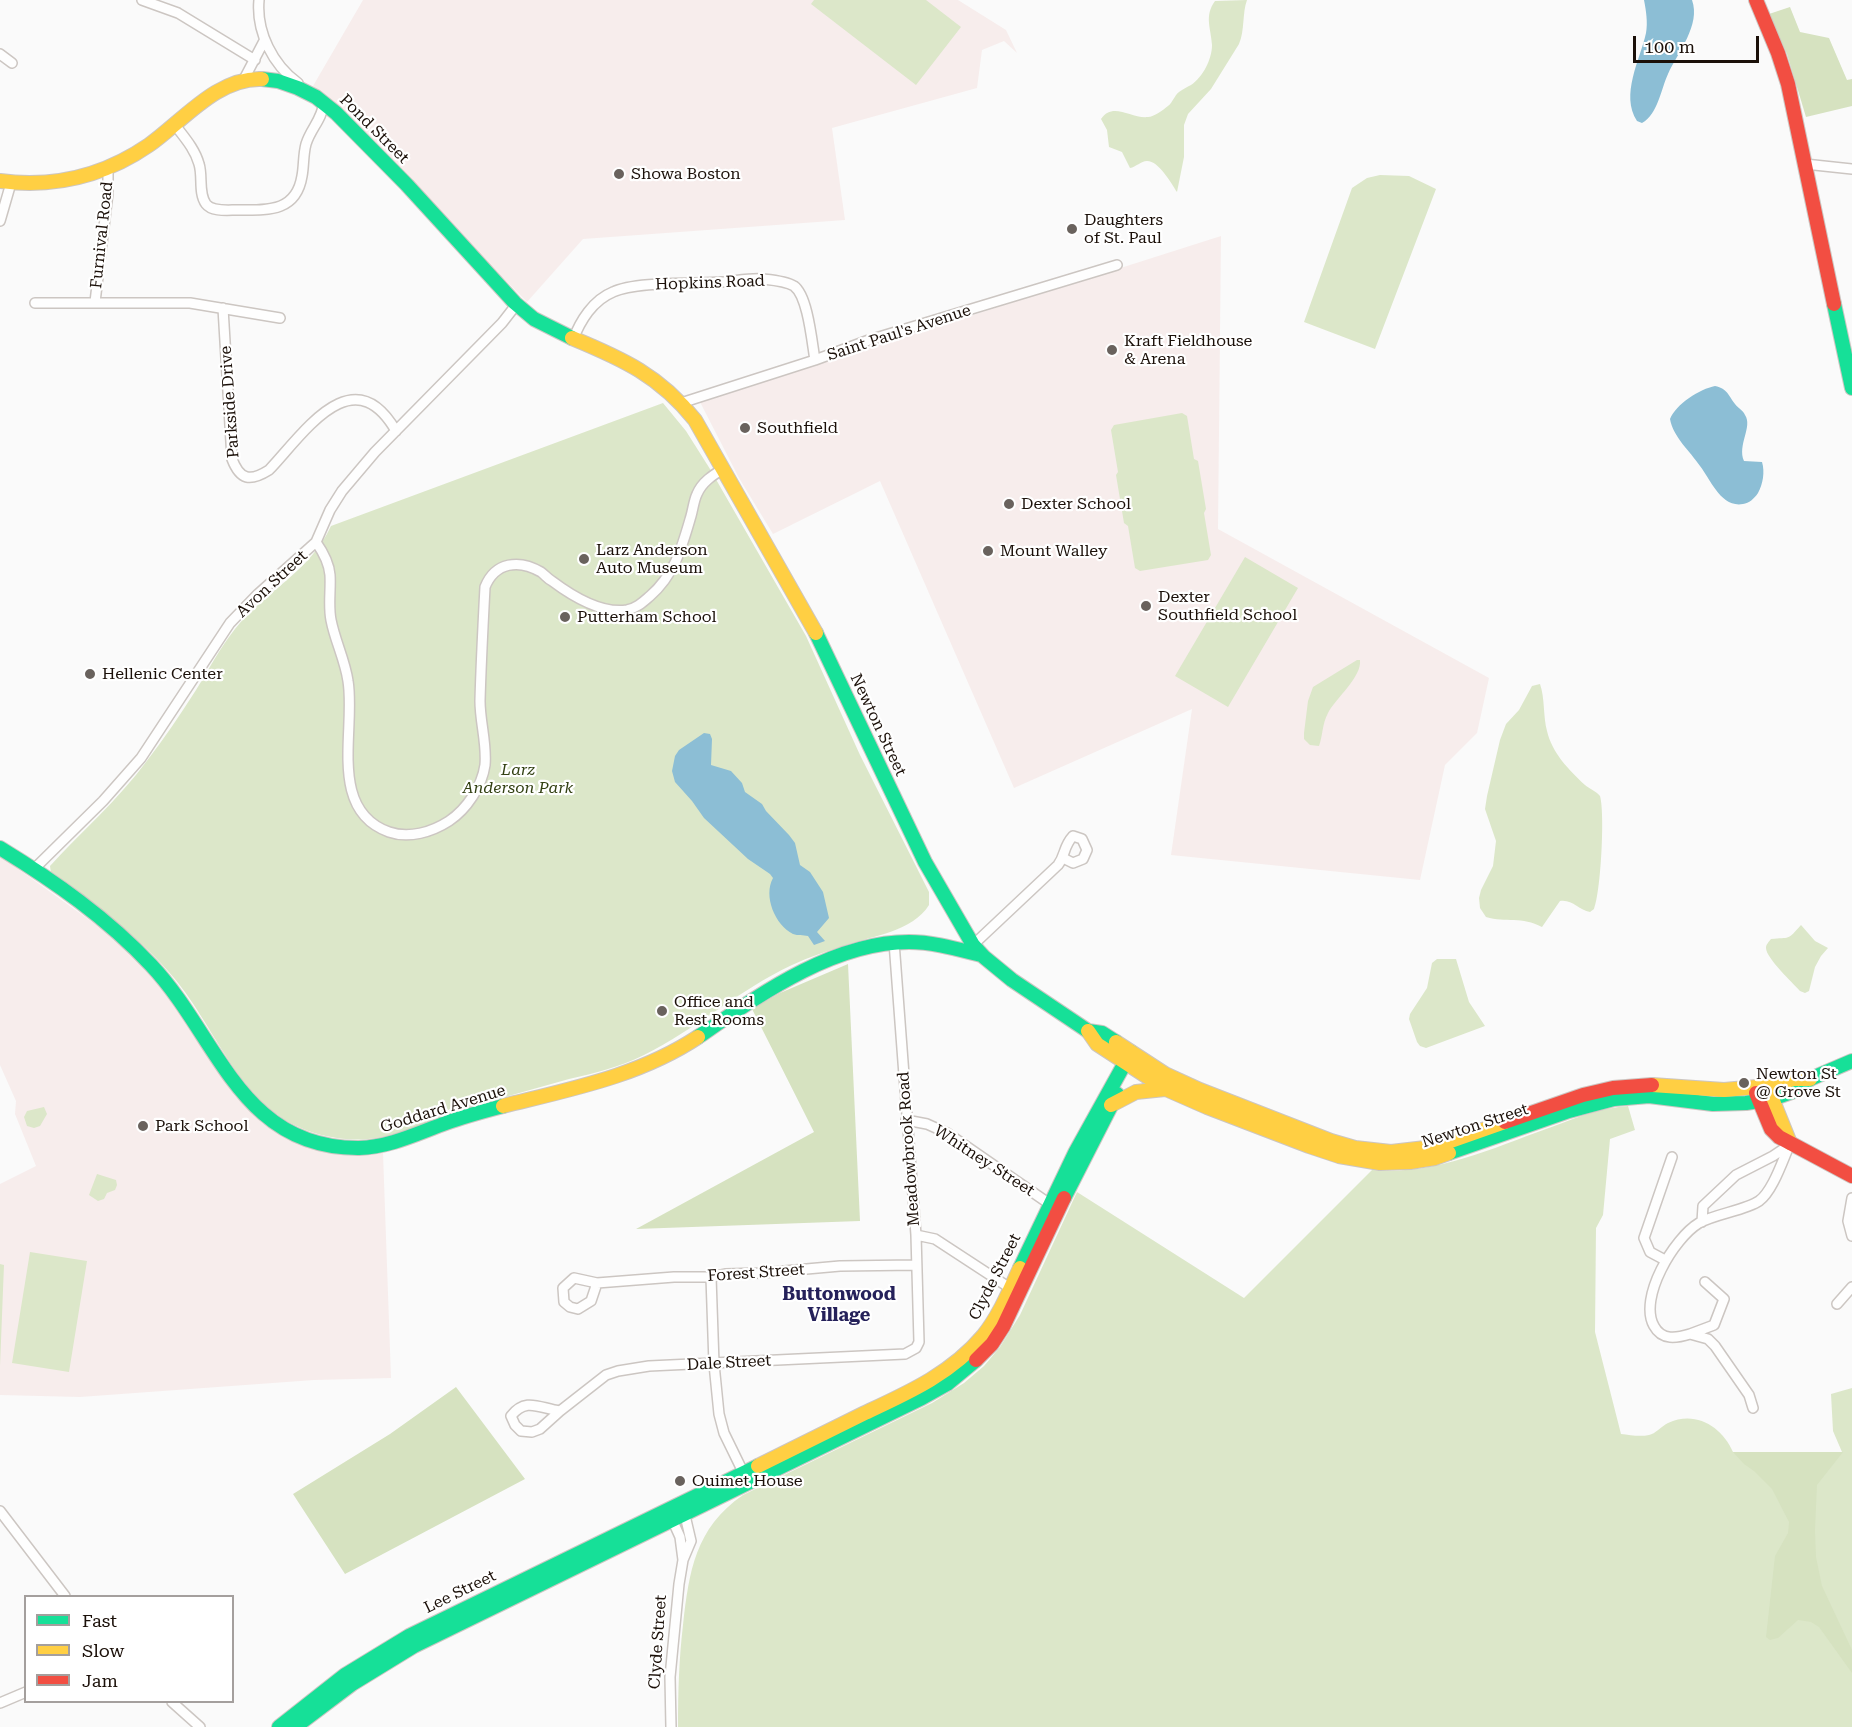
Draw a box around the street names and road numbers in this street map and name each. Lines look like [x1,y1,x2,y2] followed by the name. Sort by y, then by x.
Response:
[335,90,413,168] street label: Pond Street
[87,181,117,289] street label: Furnival Road
[655,271,765,295] street label: Hopkins Road
[825,301,973,365] street label: Saint Paul's Avenue
[216,345,244,459] street label: Parkside Drive
[233,546,311,622] street label: Avon Street
[846,671,910,779] street label: Newton Street
[894,1071,924,1227] street label: Meadowbrook Road
[378,1081,508,1137] street label: Goddard Avenue
[1419,1100,1531,1152] street label: Newton Street
[930,1121,1038,1201] street label: Whitney Street
[965,1231,1025,1323] street label: Clyde Street
[707,1260,805,1286] street label: Forest Street
[686,1351,772,1375] street label: Dale Street
[421,1566,499,1618] street label: Lee Street
[645,1594,671,1690] street label: Clyde Street

